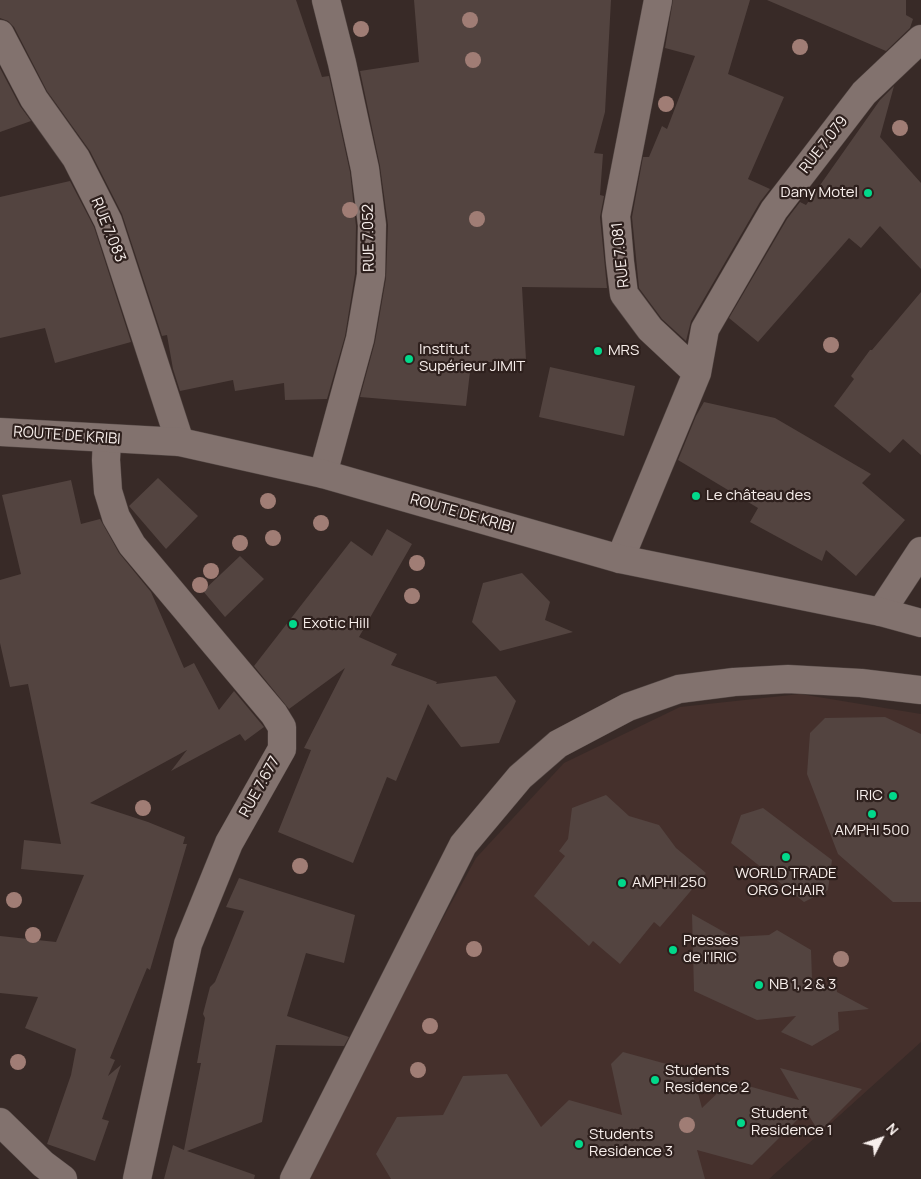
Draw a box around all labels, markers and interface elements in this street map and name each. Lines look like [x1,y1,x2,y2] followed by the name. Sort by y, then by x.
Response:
[796,113,852,177] street label: RUE 7.079
[781,184,858,202] place label: Dany Motel
[862,187,874,199] marker: Dany Motel
[87,195,129,265] street label: RUE 7.083
[359,204,379,272] street label: RUE 7.052
[609,221,633,289] street label: RUE 7.081
[419,341,525,376] place label: Institut Supérieur JIMIT
[608,342,639,360] place label: MRS
[592,345,604,357] marker: MRS
[403,353,415,365] marker: Institut Supérieur JIMIT
[13,423,121,449] street label: ROUTE DE KRIBI
[706,487,811,505] place label: Le château des
[690,490,702,502] marker: Le château des
[408,491,516,537] street label: ROUTE DE KRIBI
[303,615,370,633] place label: Exotic Hill
[287,618,299,630] marker: Exotic Hill
[236,753,284,821] street label: RUE 7.677
[856,787,883,805] place label: IRIC
[887,790,899,802] marker: IRIC
[866,808,878,820] marker: AMPHI 500
[835,822,909,840] place label: AMPHI 500
[780,851,792,863] marker: WORLD TRADE ORG CHAIR
[735,865,837,900] place label: WORLD TRADE ORG CHAIR
[632,874,706,892] place label: AMPHI 250
[616,877,628,889] marker: AMPHI 250
[683,932,738,967] place label: Presses de l'IRIC
[667,944,679,956] marker: Presses de l'IRIC
[769,976,836,994] place label: NB 1, 2 & 3
[753,979,765,991] marker: NB 1, 2 & 3
[665,1062,749,1097] place label: Students Residence 2
[649,1074,661,1086] marker: Students Residence 2
[751,1105,833,1140] place label: Student Residence 1
[856,1114,906,1164] north arrow
[735,1117,747,1129] marker: Student Residence 1
[882,1119,903,1139] text: N
[589,1126,673,1161] place label: Students Residence 3
[573,1138,585,1150] marker: Students Residence 3

